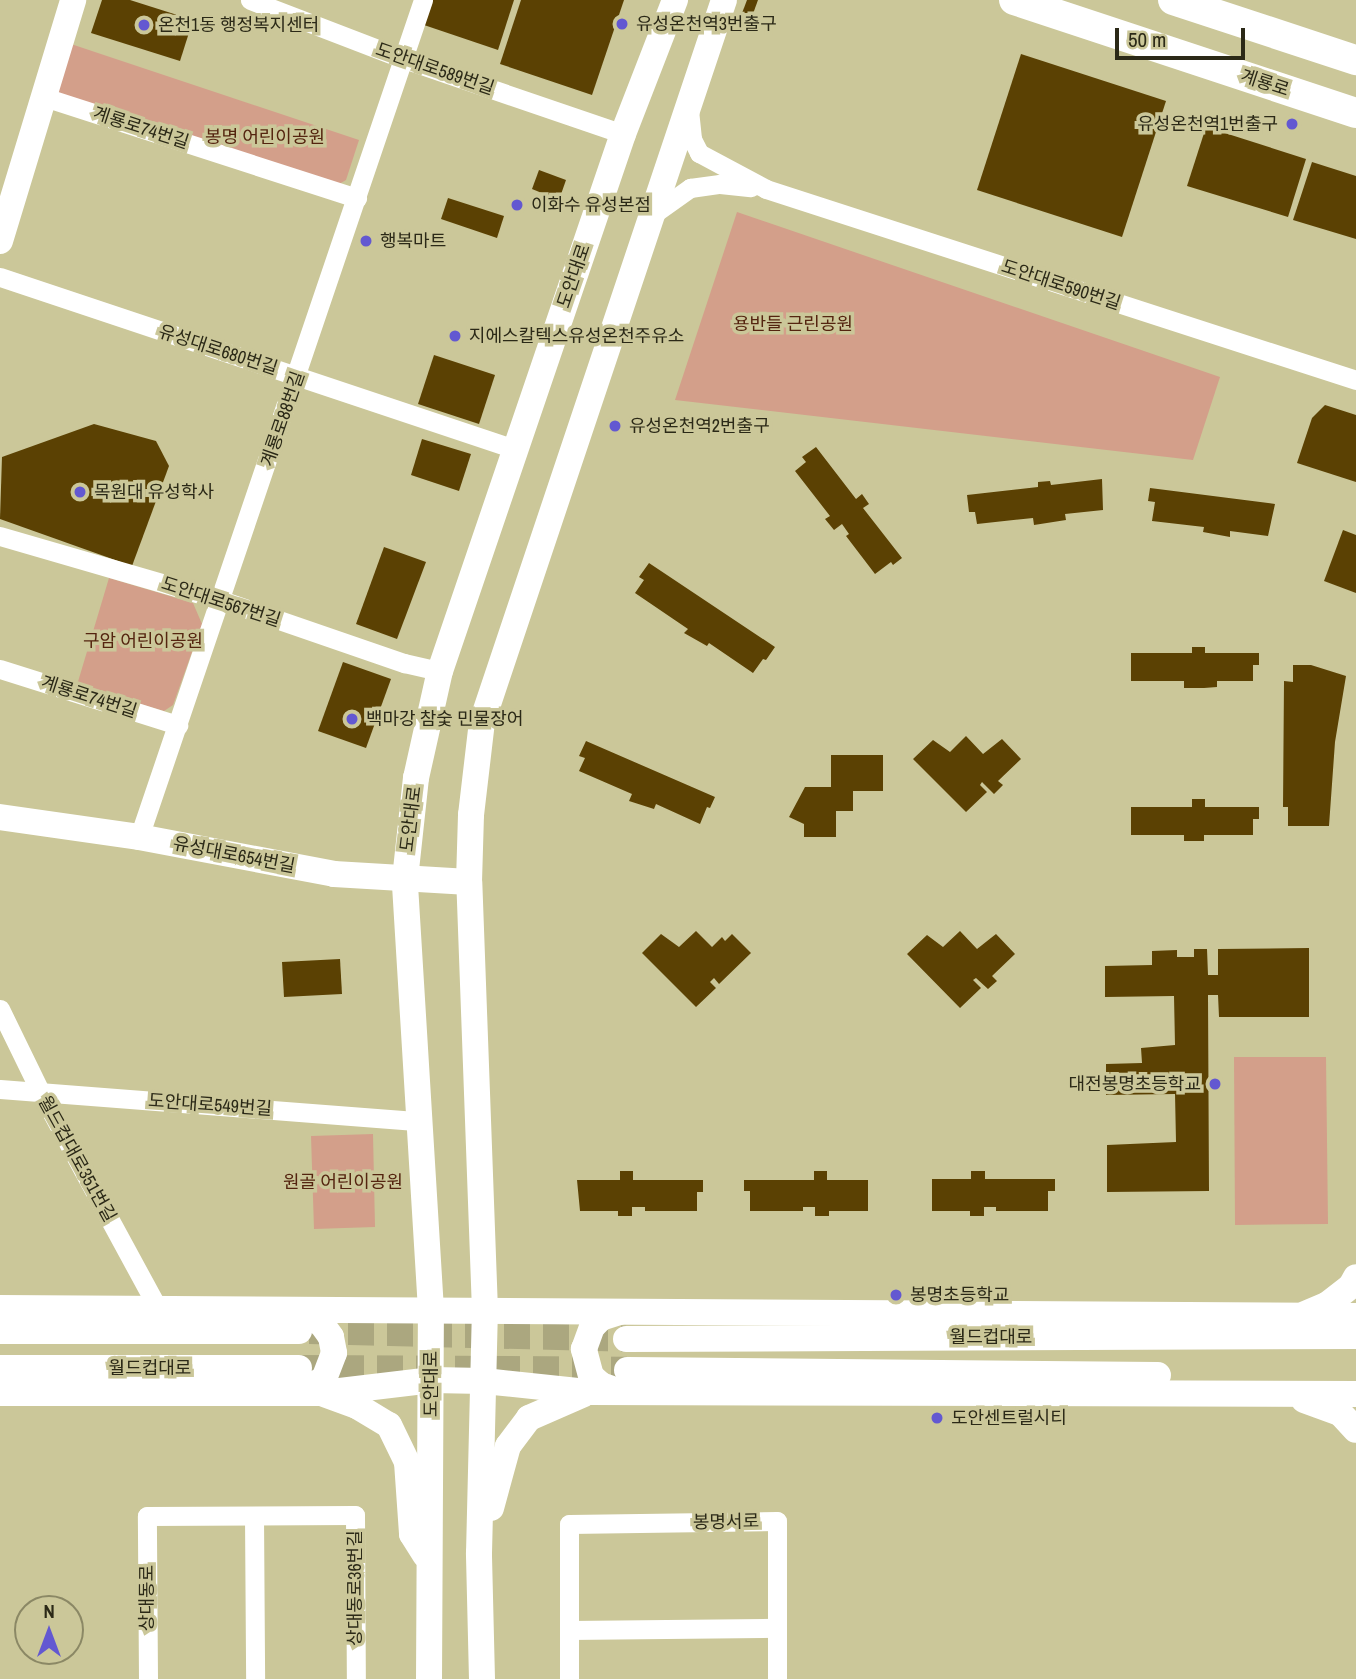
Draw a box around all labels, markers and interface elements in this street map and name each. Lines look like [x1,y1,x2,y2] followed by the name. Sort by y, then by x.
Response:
[636,13,777,35] place label: 유성온천역3번출구
[158,14,319,36] place label: 온천1동 행정복지센터
[1118,14,1248,58] scale bar
[614,16,630,32] marker: 유성온천역3번출구
[136,17,152,33] marker: 온천1동 행정복지센터
[1128,25,1166,54] text: 50 m
[373,39,497,99] street label: 도안대로589번길
[1238,65,1292,101] street label: 계룡로
[90,102,192,154] street label: 계룡로74번길
[1137,113,1278,135] place label: 유성온천역1번출구
[1284,116,1300,132] marker: 유성온천역1번출구
[205,126,325,148] park label: 봉명 어린이공원
[531,194,651,216] place label: 이화수 유성본점
[509,197,525,213] marker: 이화수 유성본점
[380,230,446,252] place label: 행복마트
[358,233,374,249] marker: 행복마트
[553,241,595,311] street label: 도안대로
[999,256,1123,314] street label: 도안대로590번길
[733,313,853,335] park label: 용반들 근린공원
[156,321,280,379] street label: 유성대로680번길
[469,325,684,347] place label: 지에스칼텍스유성온천주유소
[447,328,463,344] marker: 지에스칼텍스유성온천주유소
[257,369,309,469] street label: 계룡로88번길
[629,415,770,437] place label: 유성온천역2번출구
[607,418,623,434] marker: 유성온천역2번출구
[94,481,214,503] place label: 목원대 유성학사
[72,484,88,500] marker: 목원대 유성학사
[159,573,283,631] street label: 도안대로567번길
[83,630,203,652] park label: 구암 어린이공원
[38,671,140,723] street label: 계룡로74번길
[366,708,523,730] place label: 백마강 참숯 민물장어
[344,711,360,727] marker: 백마강 참숯 민물장어
[396,785,426,853] street label: 도안대로
[171,833,297,877] street label: 유성대로654번길
[1069,1073,1201,1095] place label: 대전봉명초등학교
[1207,1076,1223,1092] marker: 대전봉명초등학교
[147,1090,273,1120] street label: 도안대로549번길
[33,1092,121,1226] street label: 월드컵대로351번길
[283,1171,403,1193] park label: 원골 어린이공원
[910,1284,1009,1306] place label: 봉명초등학교
[888,1287,904,1303] marker: 봉명초등학교
[950,1326,1032,1348] street label: 월드컵대로
[420,1351,442,1417] street label: 도안대로
[109,1357,191,1379] street label: 월드컵대로
[951,1407,1067,1429] place label: 도안센트럴시티
[929,1410,945,1426] marker: 도안센트럴시티
[693,1511,759,1533] street label: 봉명서로
[344,1530,366,1646] street label: 상대동로36번길
[136,1565,158,1631] street label: 상대동로
[14,1595,84,1665] north arrow
[43,1598,55,1624] text: N

